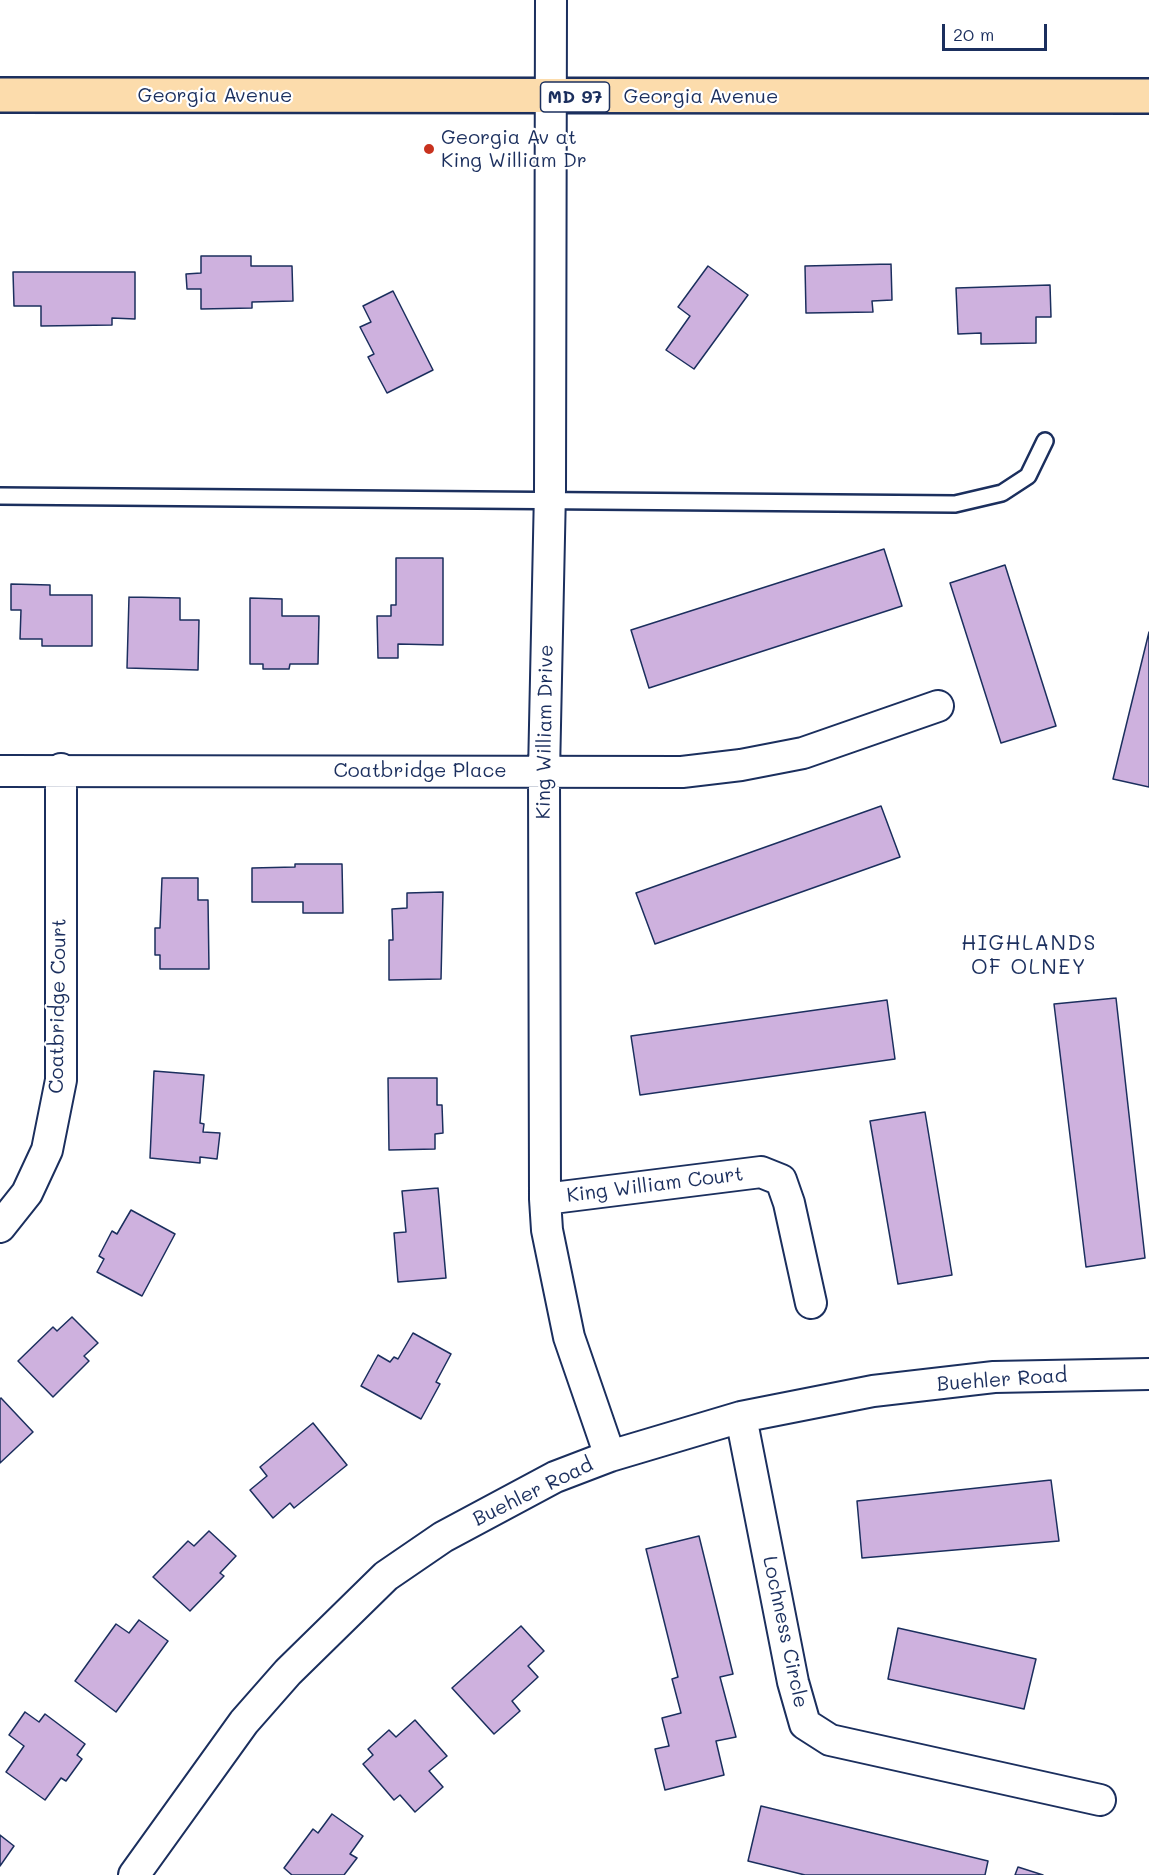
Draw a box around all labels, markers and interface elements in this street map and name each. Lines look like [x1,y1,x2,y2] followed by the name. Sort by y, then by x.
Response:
[945,12,1050,50] scale bar
[953,22,994,46] text: 20 m
[540,82,610,112] road number: MD 97
[138,84,292,108] street label: Georgia Avenue
[624,85,778,109] street label: Georgia Avenue
[441,126,587,173] place label: Georgia Av at King William Dr
[422,142,436,156] marker: Georgia Av at King William Dr
[531,644,559,820] street label: King William Drive
[333,759,507,783] street label: Coatbridge Place
[44,918,72,1094] street label: Coatbridge Court
[961,931,1097,981] district label: HIGHLANDS OF OLNEY
[565,1162,745,1208] street label: King William Court
[936,1363,1068,1397] street label: Buehler Road
[469,1453,597,1531] street label: Buehler Road
[757,1554,813,1710] street label: Lochness Circle

